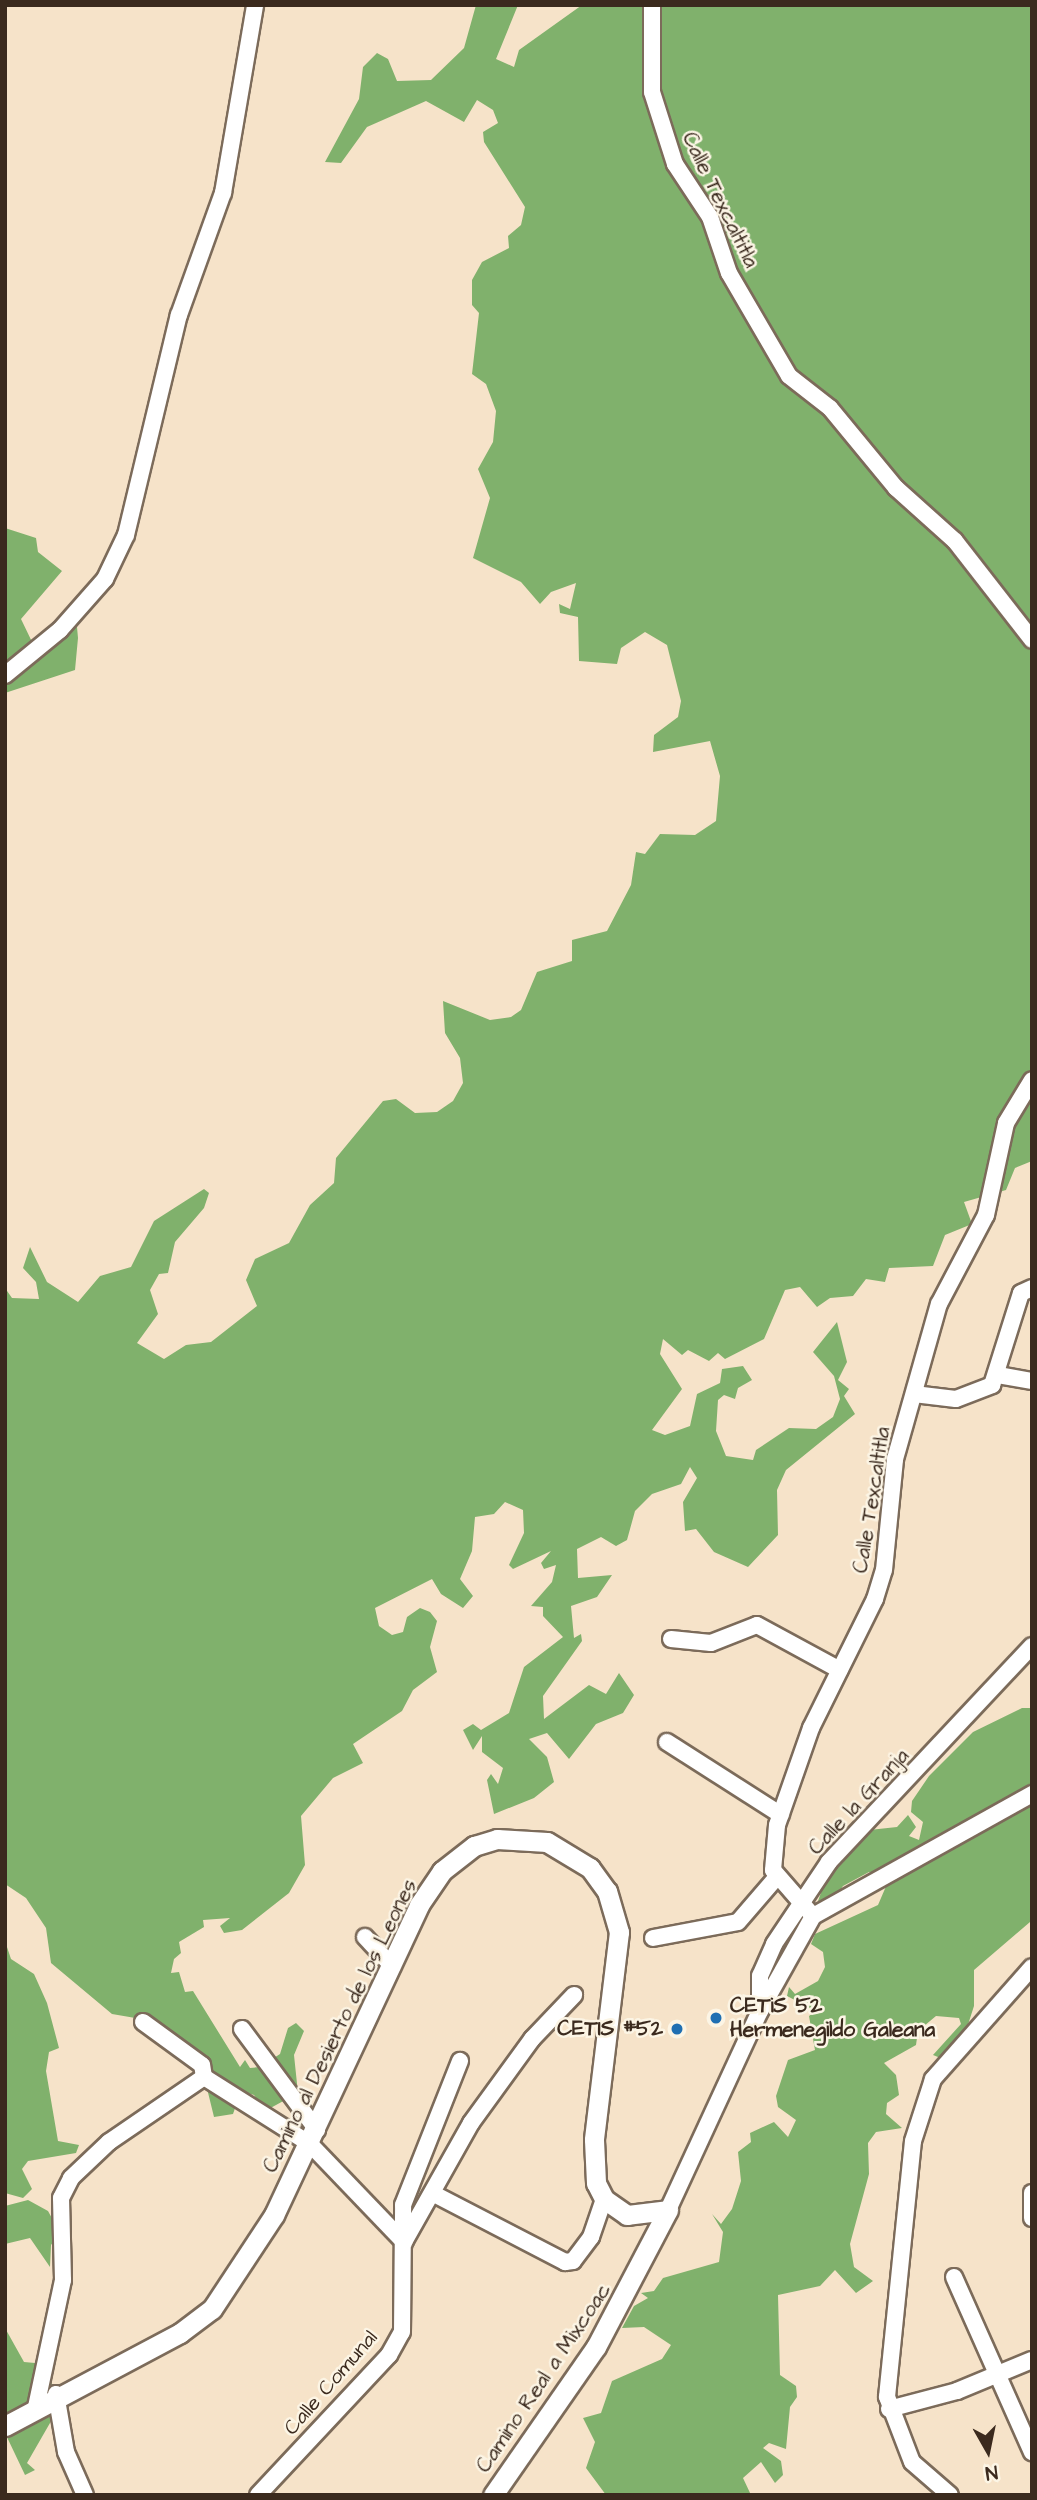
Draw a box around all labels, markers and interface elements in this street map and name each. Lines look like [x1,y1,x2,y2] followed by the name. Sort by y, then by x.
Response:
[676,128,764,272] street label: Calle Texcaltitla
[848,1425,896,1575] street label: Calle Texcaltitla
[803,1744,915,1860] street label: Calle la Granja
[258,1875,422,2177] street label: Camino al Desierto de los Leones
[730,1993,935,2043] place label: CETiS 52 Hermenegildo Galeana
[708,2010,724,2026] marker: CETiS 52 Hermenegildo Galeana
[557,2016,663,2042] place label: CETIS #52
[669,2021,685,2037] marker: CETIS #52
[471,2278,617,2478] street label: Camino Real a Mixcoac
[279,2326,383,2440] street label: Calle Comunal
[953,2416,1023,2486] north arrow
[983,2458,999,2487] text: N

